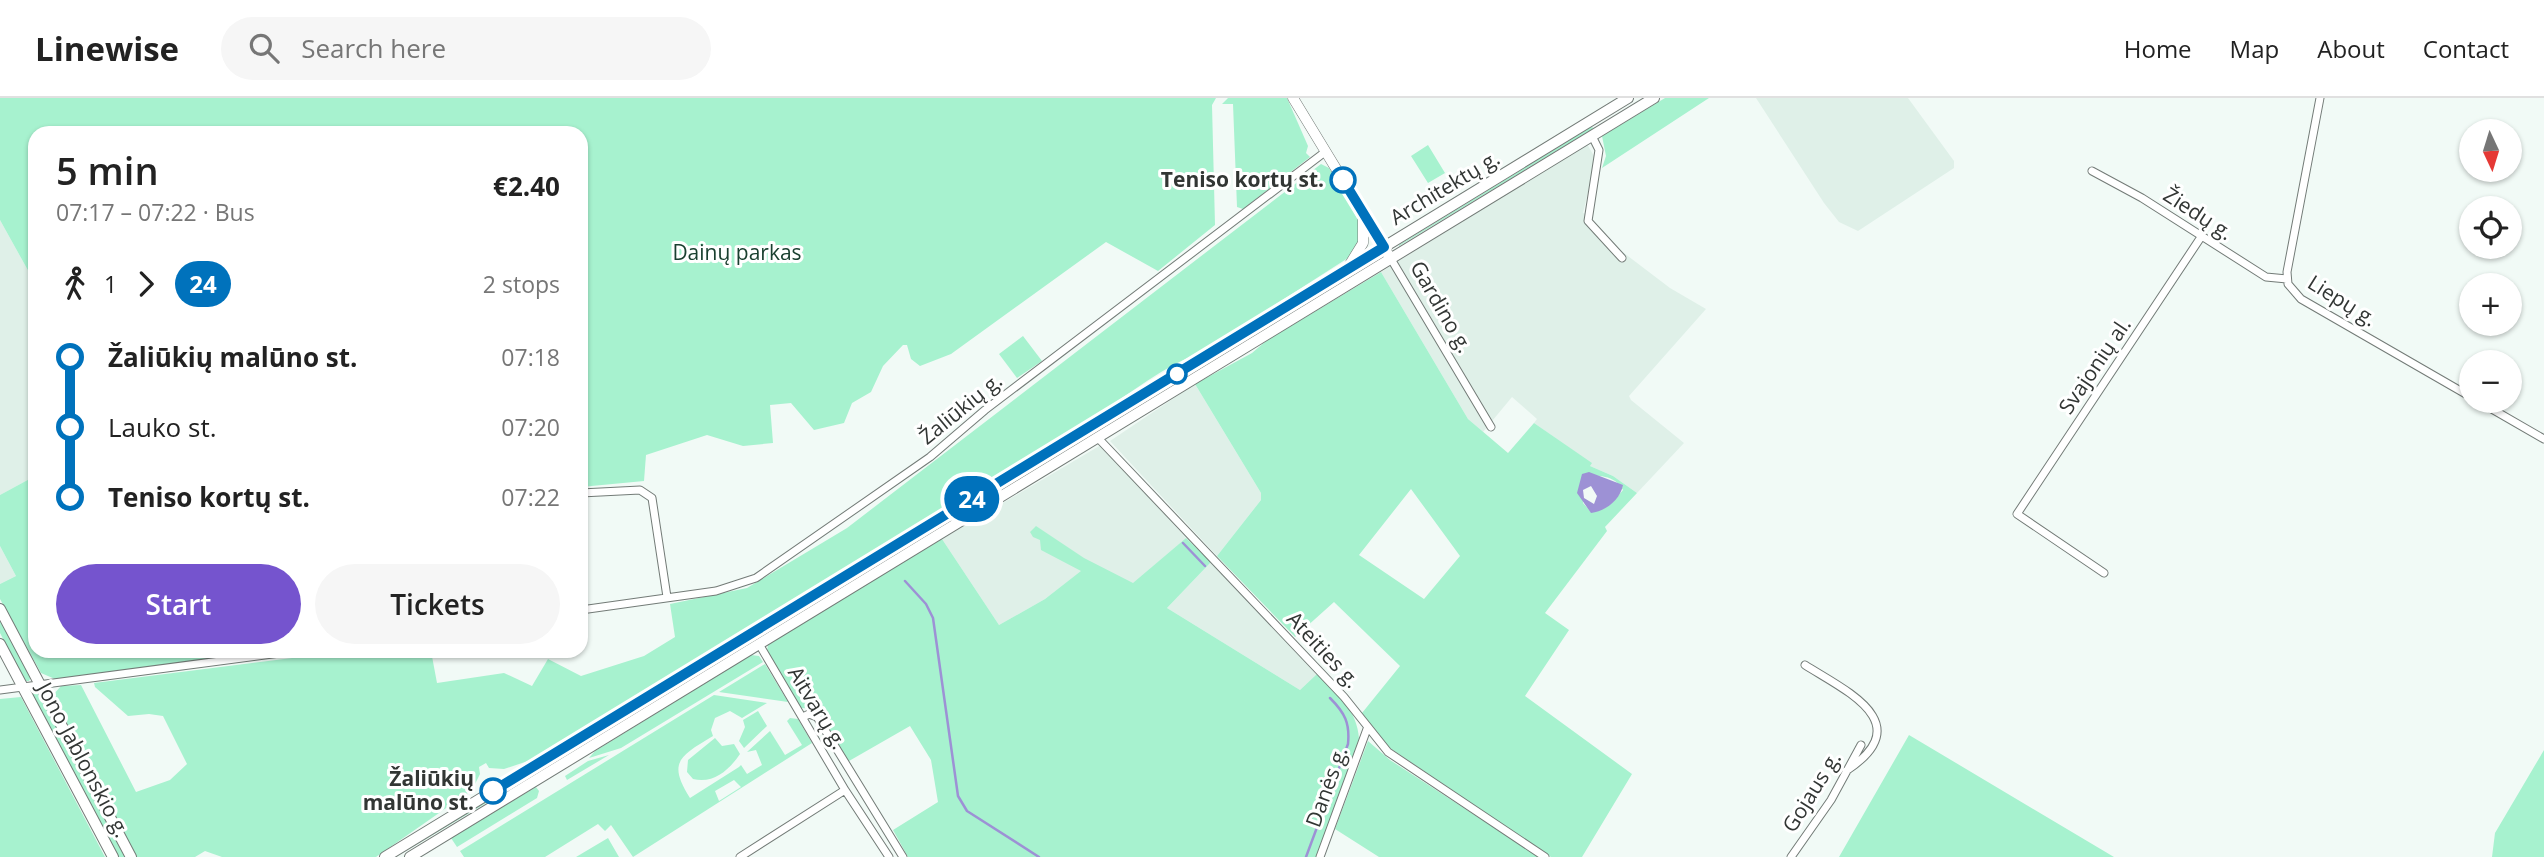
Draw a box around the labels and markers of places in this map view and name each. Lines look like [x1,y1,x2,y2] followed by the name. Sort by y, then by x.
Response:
[1161,165,1324,193] place label: Teniso kortų st.
[1330,167,1356,193] marker: Teniso kortų st.
[1167,364,1187,384] unlabelled marker
[363,764,474,816] place label: Žaliūkių malūno st.
[480,778,506,804] marker: Žaliūkių malūno st.

